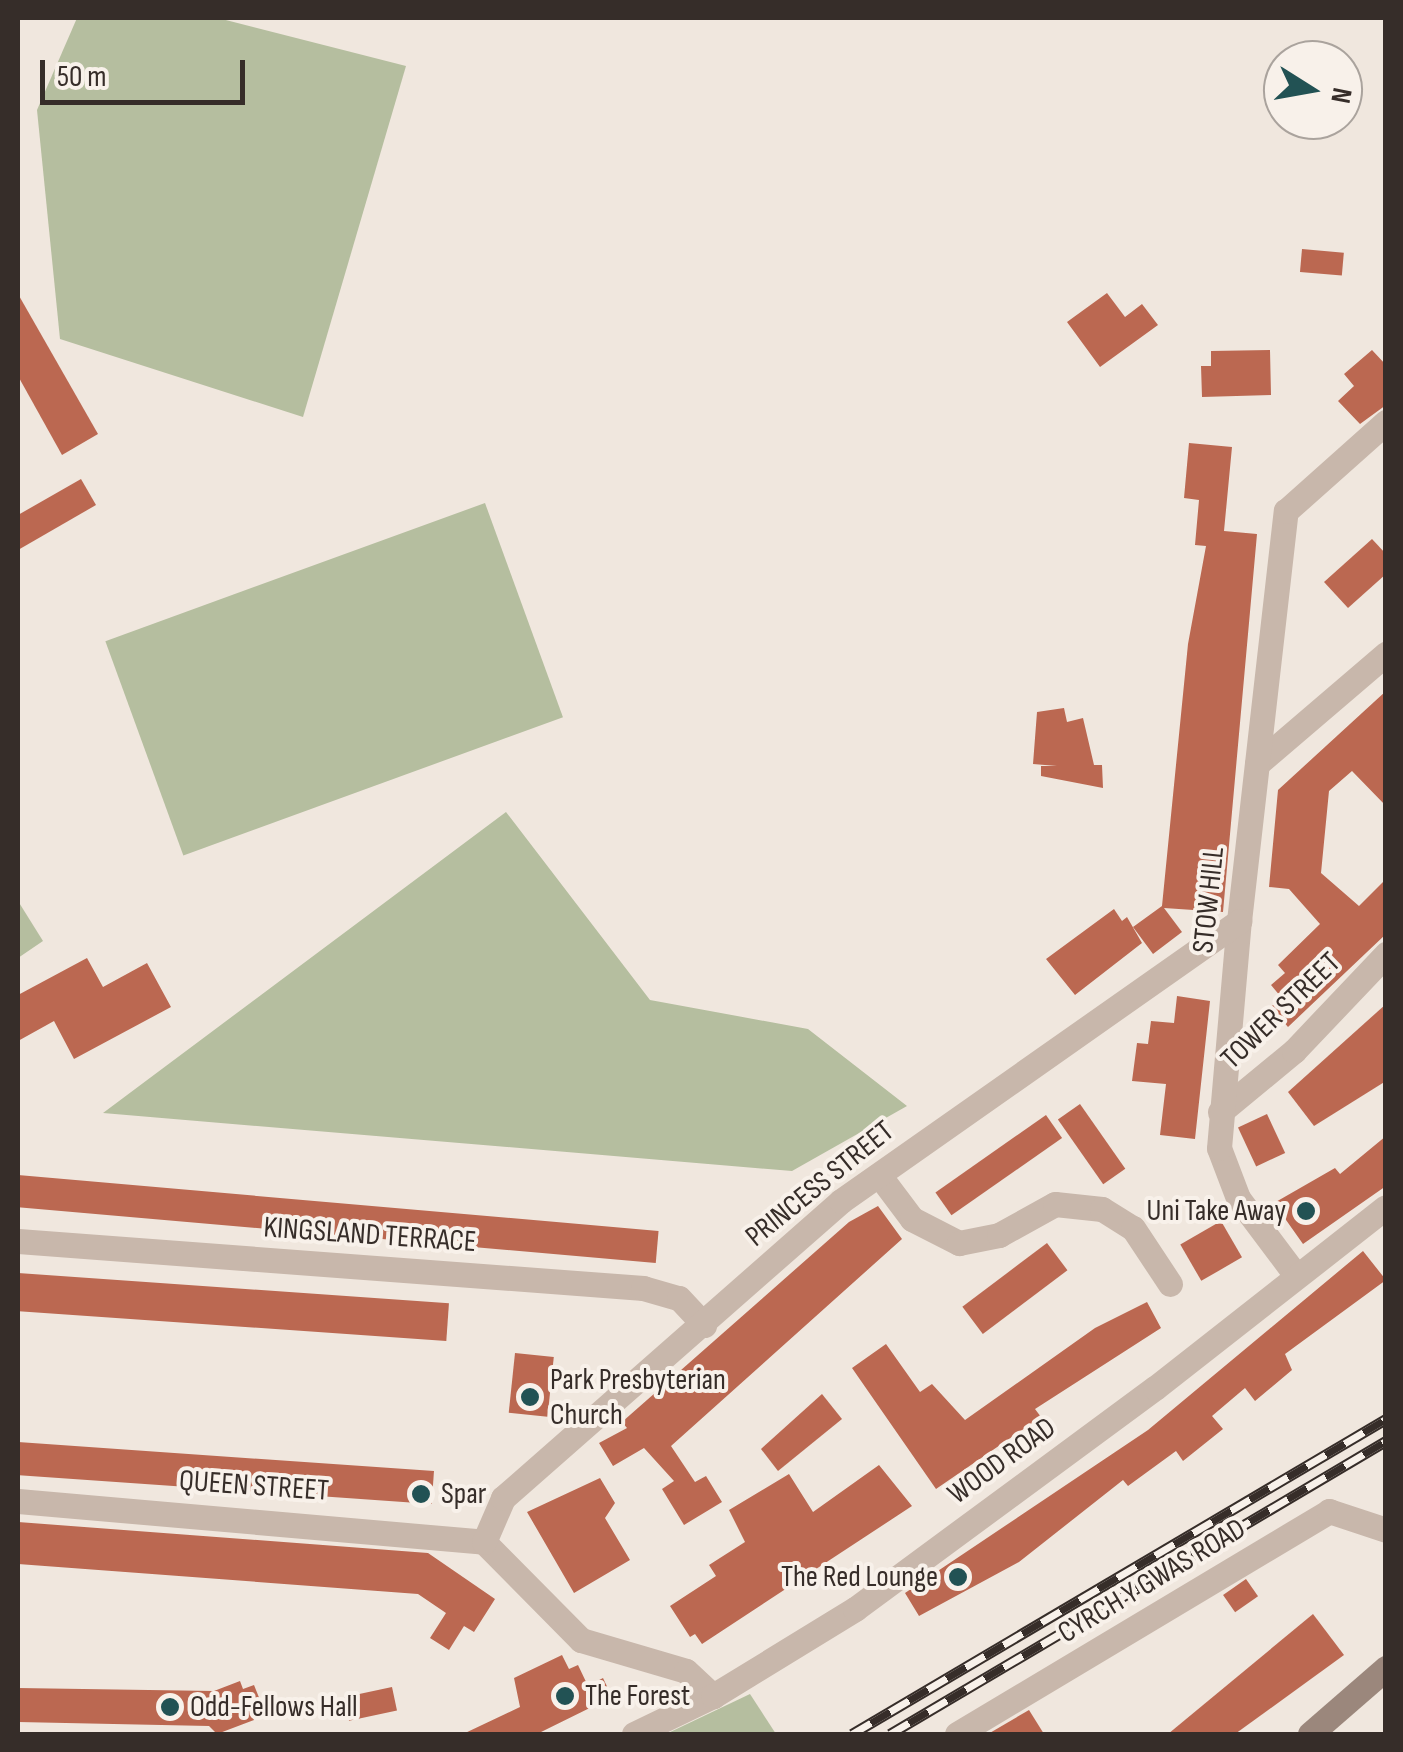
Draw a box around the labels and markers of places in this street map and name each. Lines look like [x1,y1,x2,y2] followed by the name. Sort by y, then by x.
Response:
[1147,1193,1286,1229] place label: Uni Take Away
[1295,1200,1317,1222] marker: Uni Take Away
[550,1362,726,1432] place label: Park Presbyterian Church
[519,1386,541,1408] marker: Park Presbyterian Church
[441,1476,486,1512] place label: Spar
[410,1483,432,1505] marker: Spar
[781,1559,938,1595] place label: The Red Lounge
[947,1566,969,1588] marker: The Red Lounge
[585,1678,690,1714] place label: The Forest
[554,1685,576,1707] marker: The Forest
[190,1689,358,1725] place label: Odd-Fellows Hall
[159,1696,181,1718] marker: Odd-Fellows Hall

